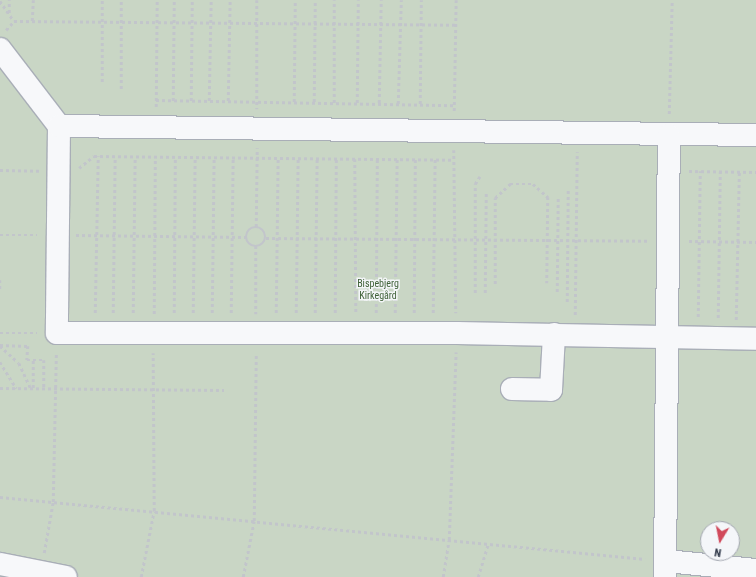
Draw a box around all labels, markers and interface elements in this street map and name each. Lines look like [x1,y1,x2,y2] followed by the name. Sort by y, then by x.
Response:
[357,277,399,300] park label: Bispebjerg Kirkegård
[700,521,740,561] north arrow
[714,545,722,559] text: N

